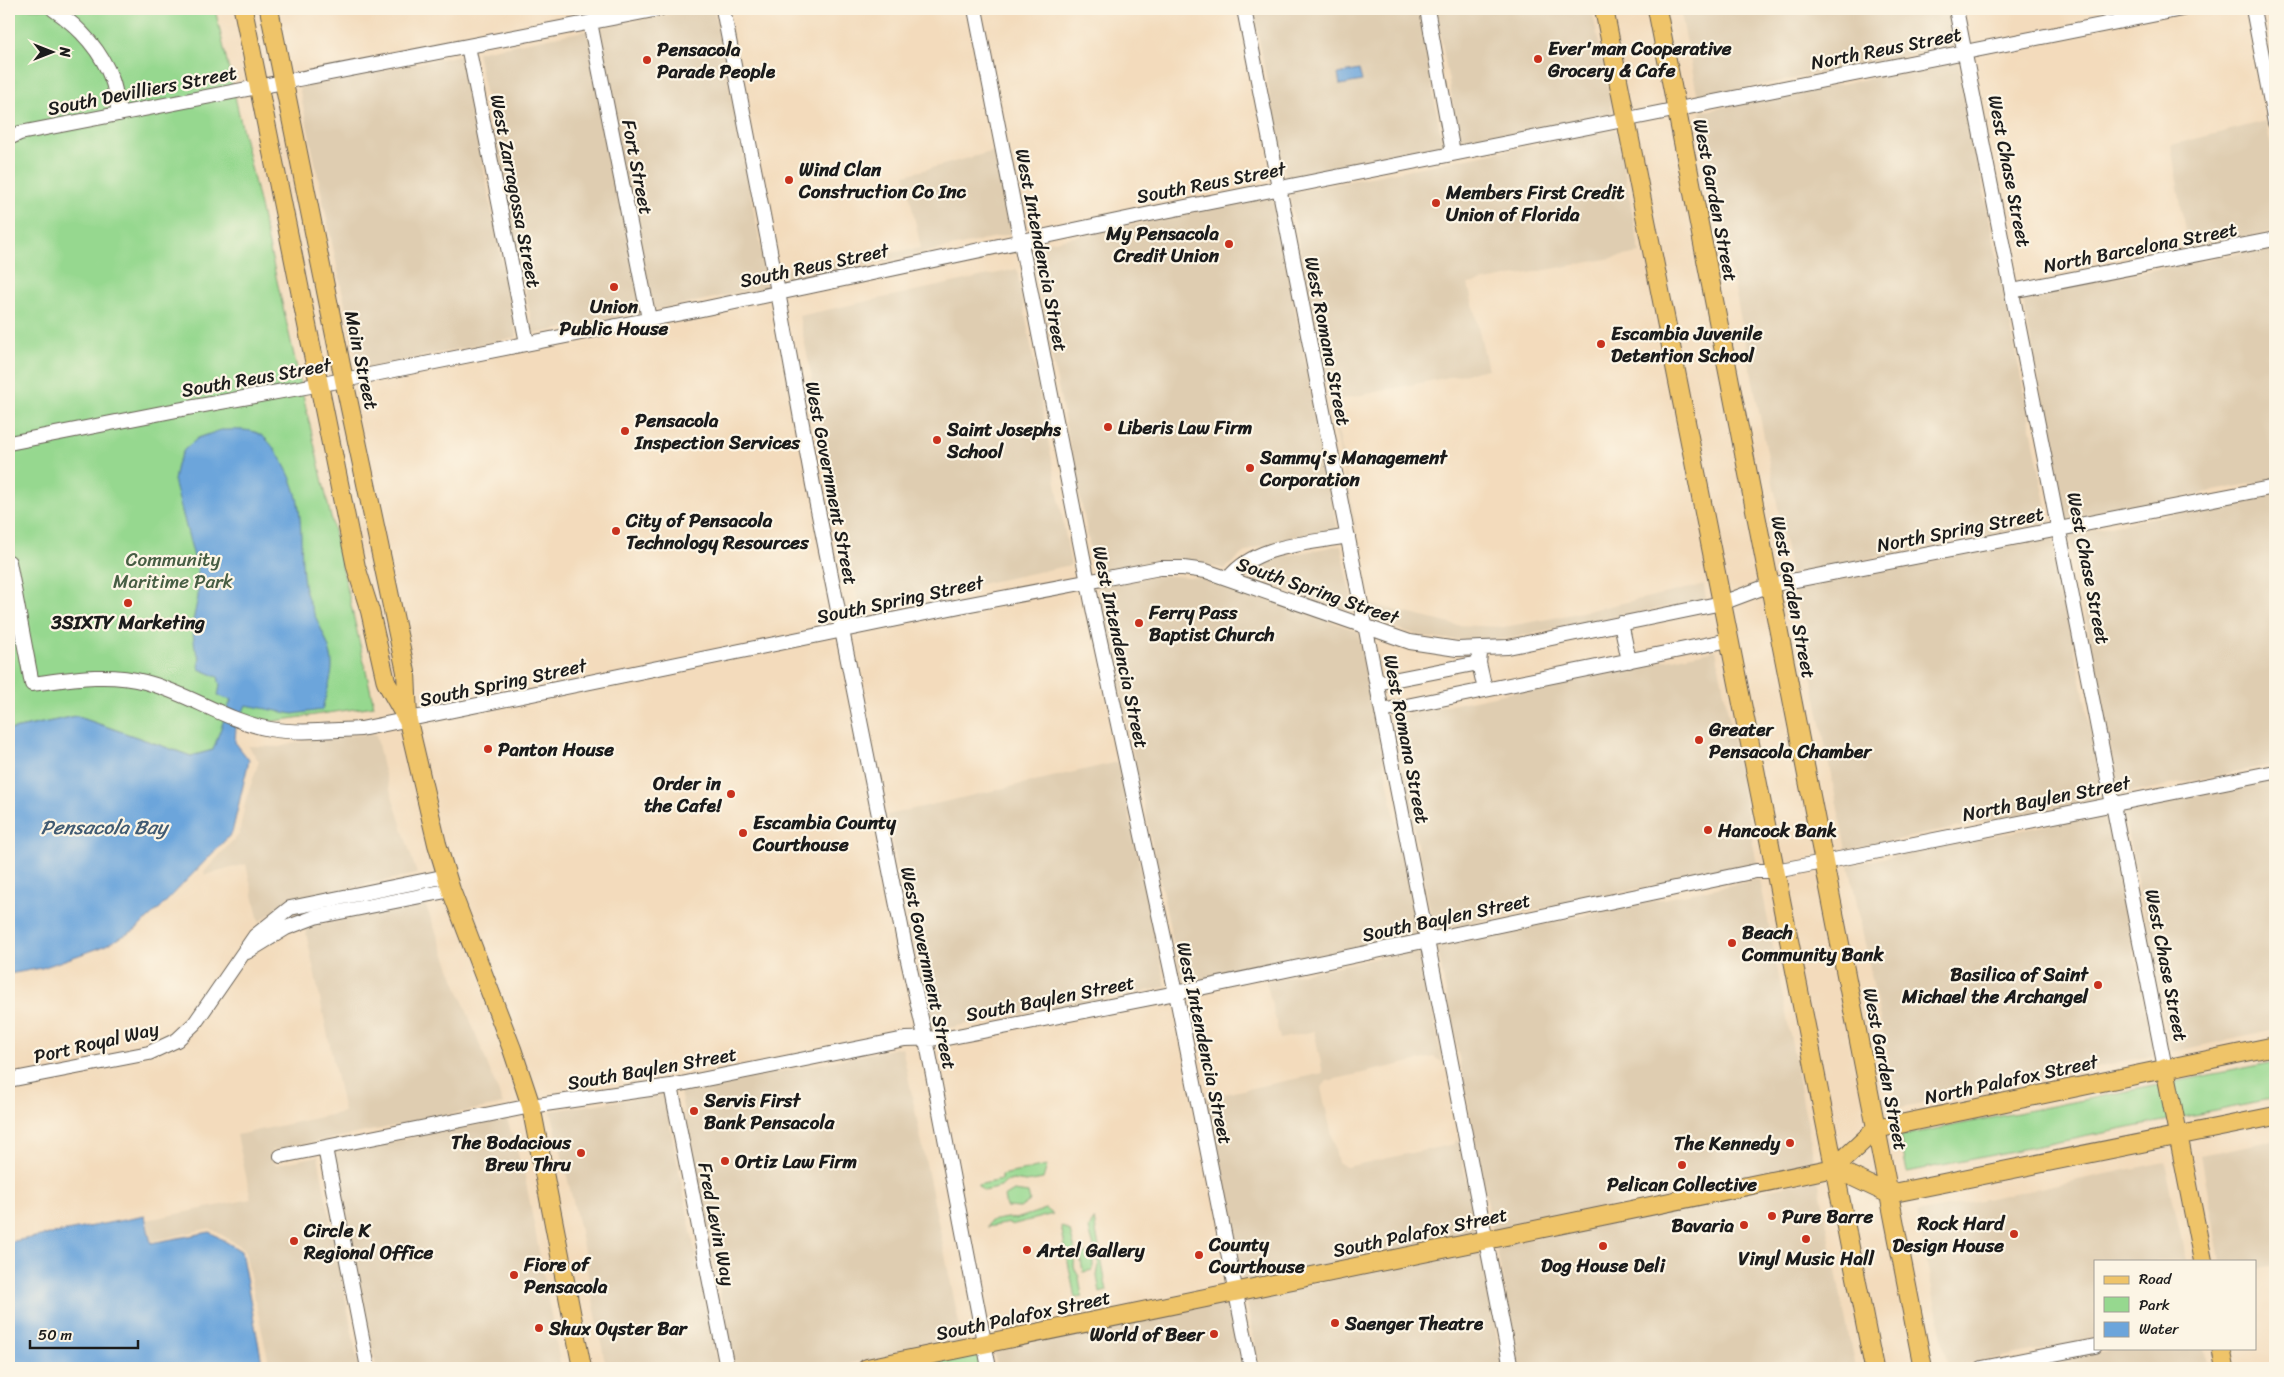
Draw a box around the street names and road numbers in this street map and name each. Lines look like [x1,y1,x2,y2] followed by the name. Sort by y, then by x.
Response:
[1808,18,1964,79] street label: North Reus Street
[45,56,240,125] street label: South Devilliers Street
[481,91,550,291] street label: West Zarragossa Street
[1979,92,2040,250] street label: West Chase Street
[1684,116,1747,284] street label: West Garden Street
[612,117,663,217] street label: Fort Street
[1006,146,1077,355] street label: West Intendencia Street
[1134,152,1290,213] street label: South Reus Street
[2040,212,2240,282] street label: North Barcelona Street
[737,233,893,297] street label: South Reus Street
[1295,254,1360,429] street label: West Romana Street
[335,307,388,413] street label: Main Street
[179,348,335,407] street label: South Reus Street
[796,378,867,588] street label: West Government Street
[2058,489,2119,647] street label: West Chase Street
[1874,497,2046,562] street label: North Spring Street
[1762,513,1825,681] street label: West Garden Street
[1083,543,1158,751] street label: West Intendencia Street
[1232,547,1405,634] street label: South Spring Street
[814,565,988,633] street label: South Spring Street
[417,648,591,716] street label: South Spring Street
[1374,652,1439,827] street label: West Romana Street
[1959,766,2134,831] street label: North Baylen Street
[891,863,966,1073] street label: West Government Street
[1359,884,1533,951] street label: South Baylen Street
[2136,886,2197,1044] street label: West Chase Street
[1167,939,1242,1147] street label: West Intendencia Street
[963,966,1137,1031] street label: South Baylen Street
[1854,985,1917,1153] street label: West Garden Street
[30,1012,162,1073] street label: Port Royal Way
[565,1037,739,1100] street label: South Baylen Street
[1921,1045,2102,1114] street label: North Palafox Street
[688,1159,745,1289] street label: Fred Levin Way
[1330,1198,1511,1267] street label: South Palafox Street
[933,1281,1114,1350] street label: South Palafox Street

